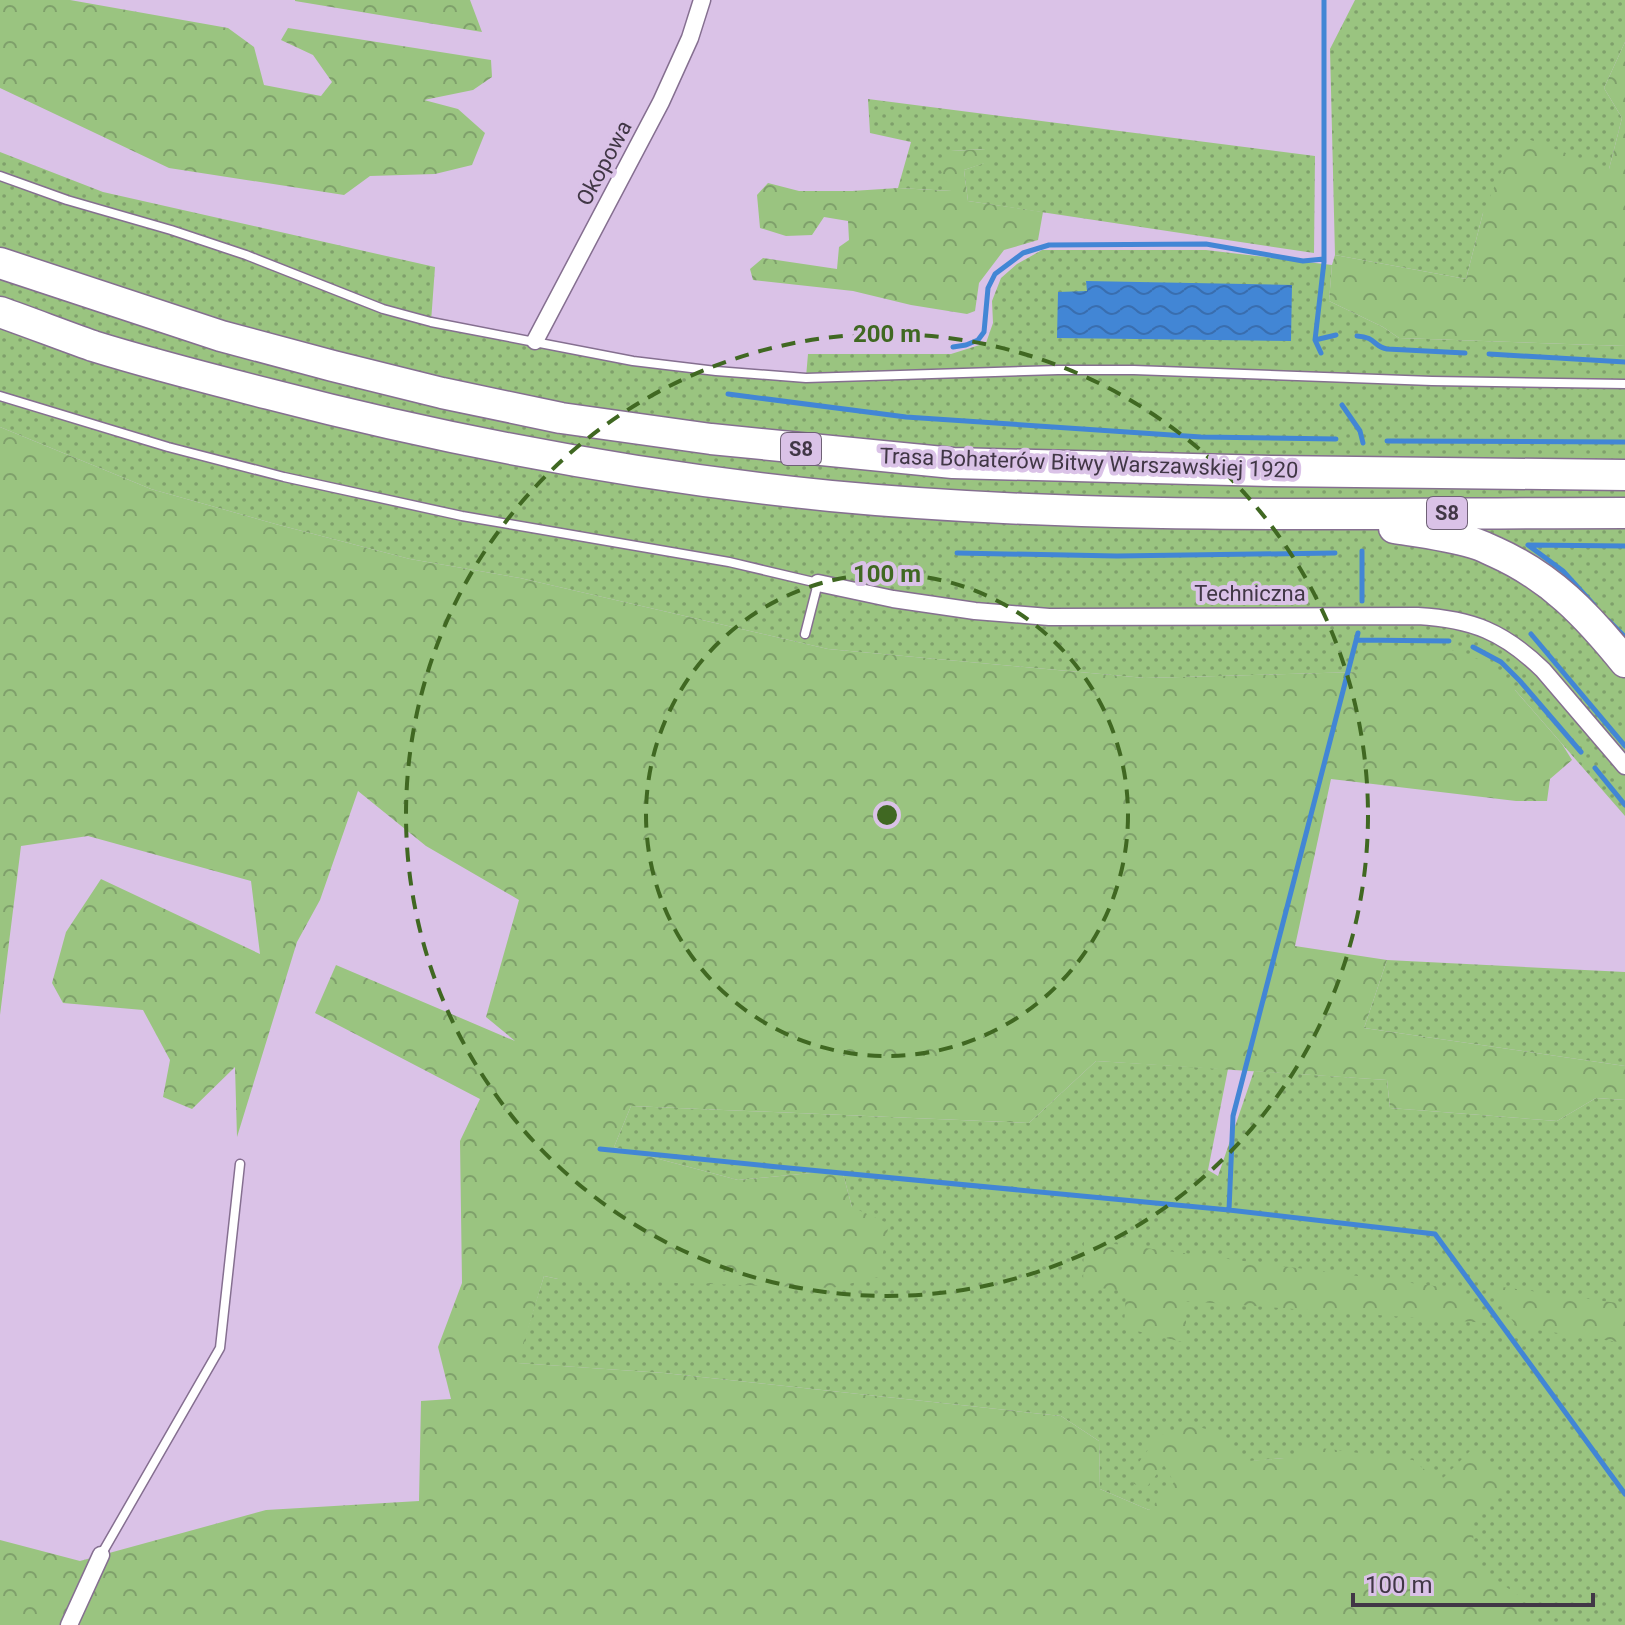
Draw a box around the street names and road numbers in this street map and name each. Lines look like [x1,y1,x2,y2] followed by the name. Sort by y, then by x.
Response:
[571,116,637,210] street label: Okopowa
[781,433,821,465] road number: S8
[879,443,1299,483] street label: Trasa Bohaterów Bitwy Warszawskiej 1920
[1427,497,1467,529] road number: S8
[1194,581,1306,606] street label: Techniczna

